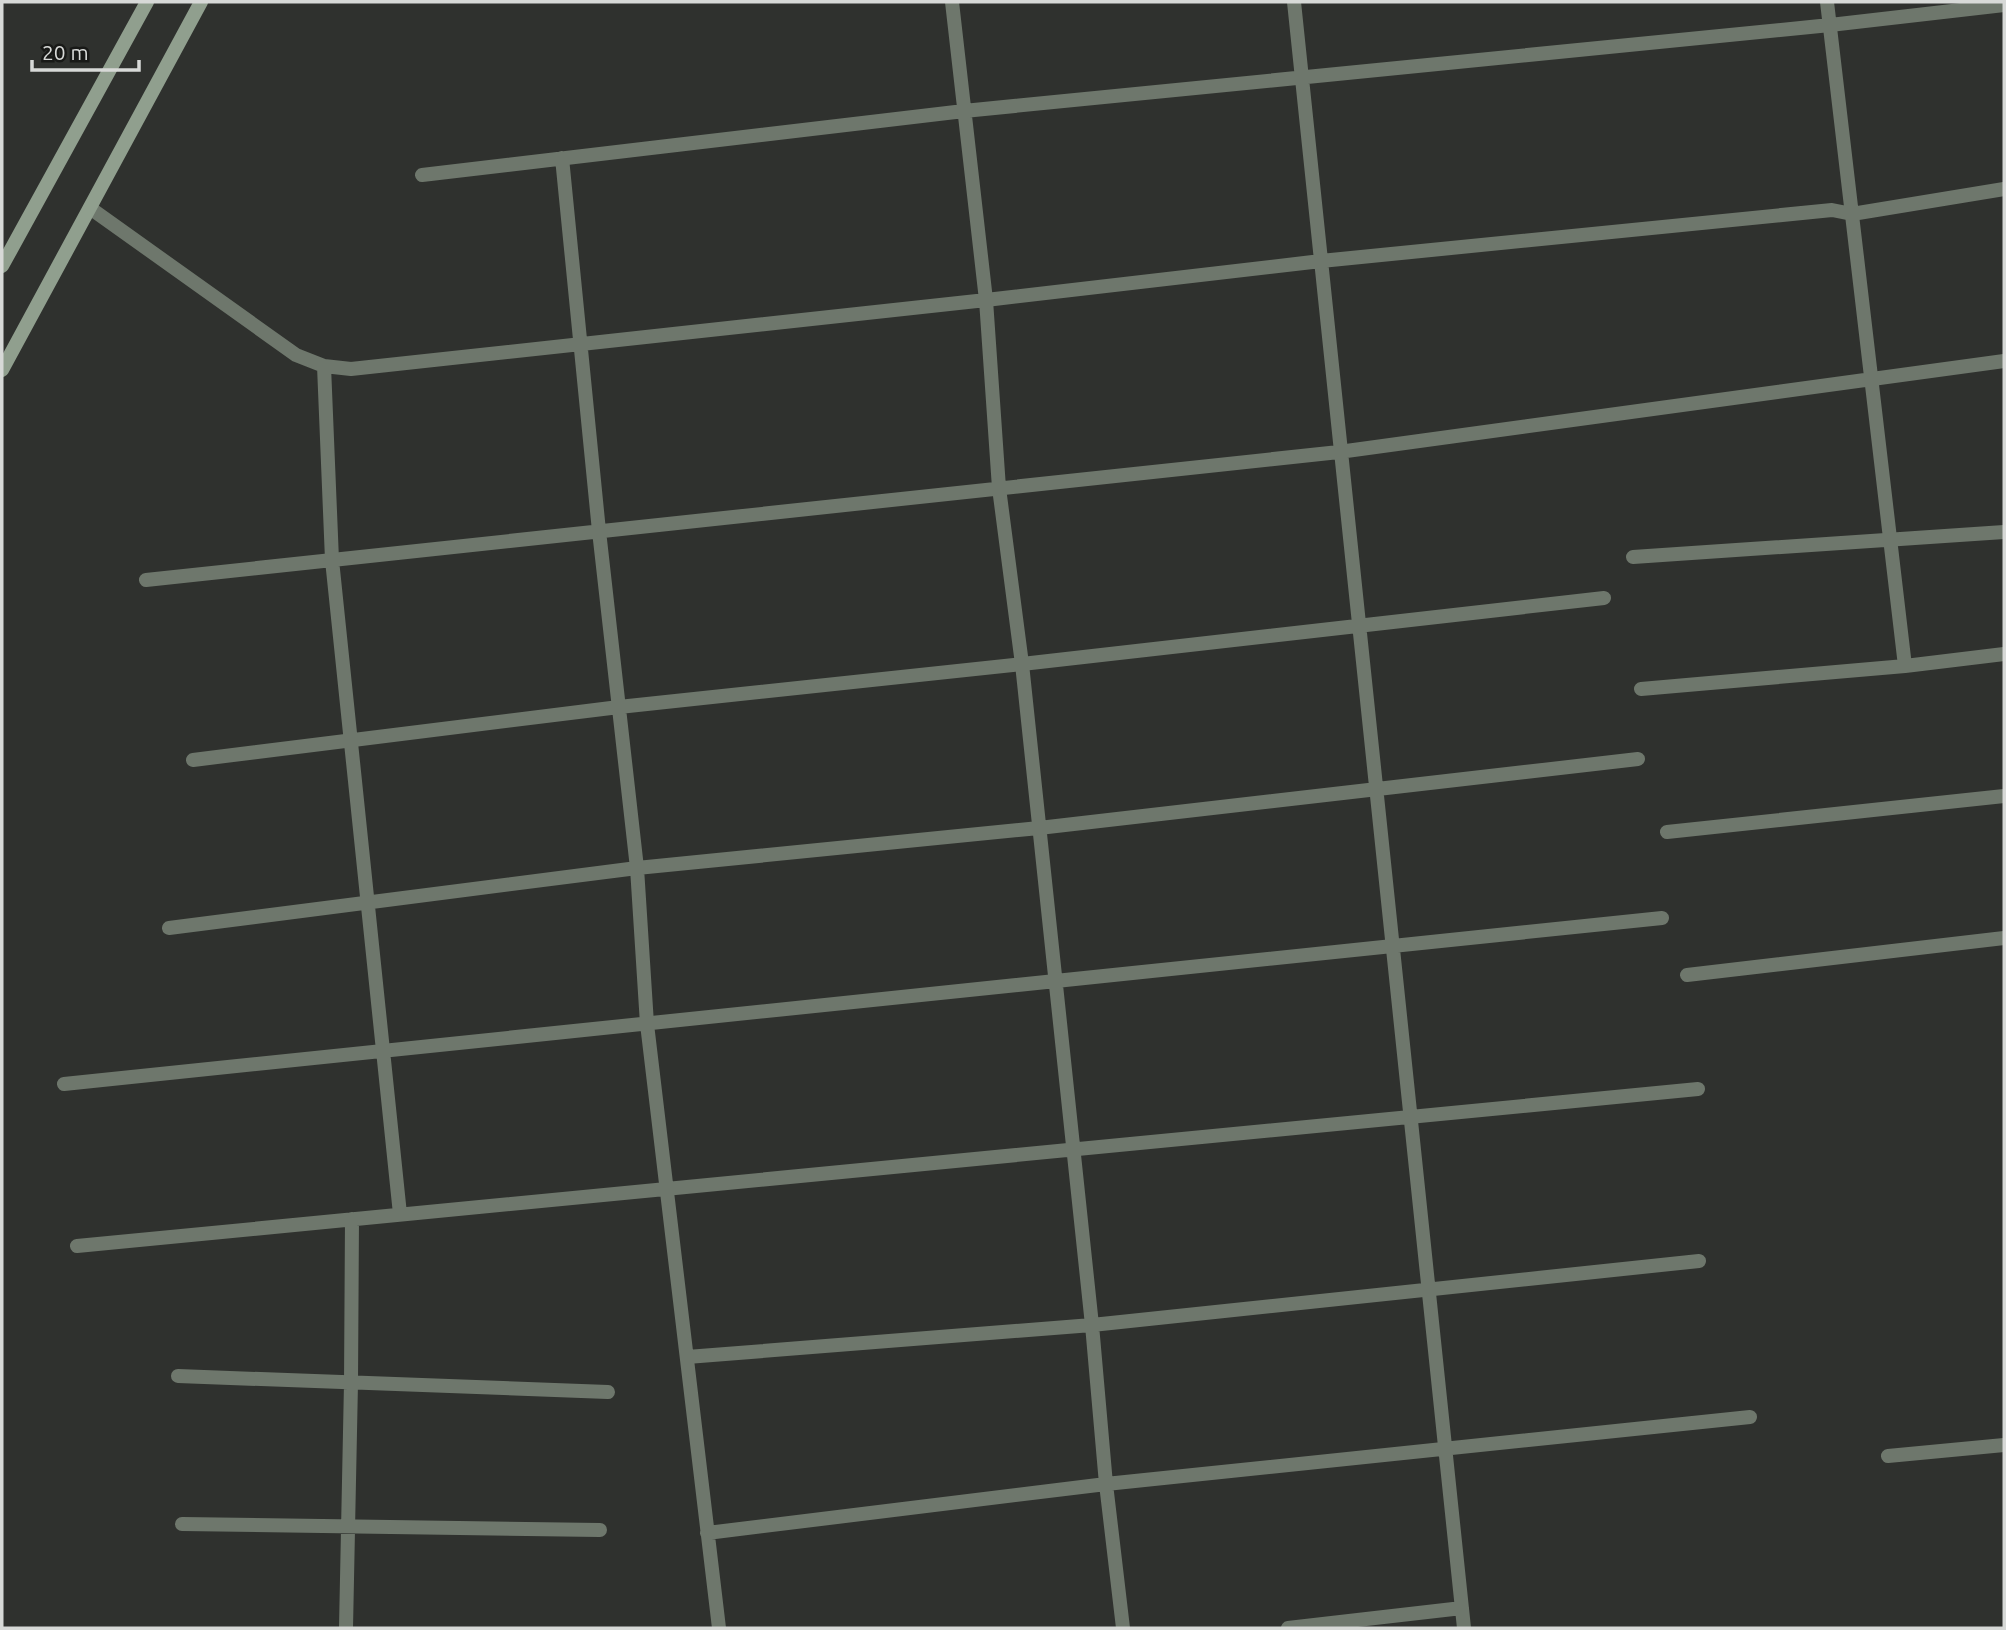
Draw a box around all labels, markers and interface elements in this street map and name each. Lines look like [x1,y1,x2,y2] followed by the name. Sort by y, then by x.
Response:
[32,28,138,72] scale bar
[42,40,89,64] text: 20 m

